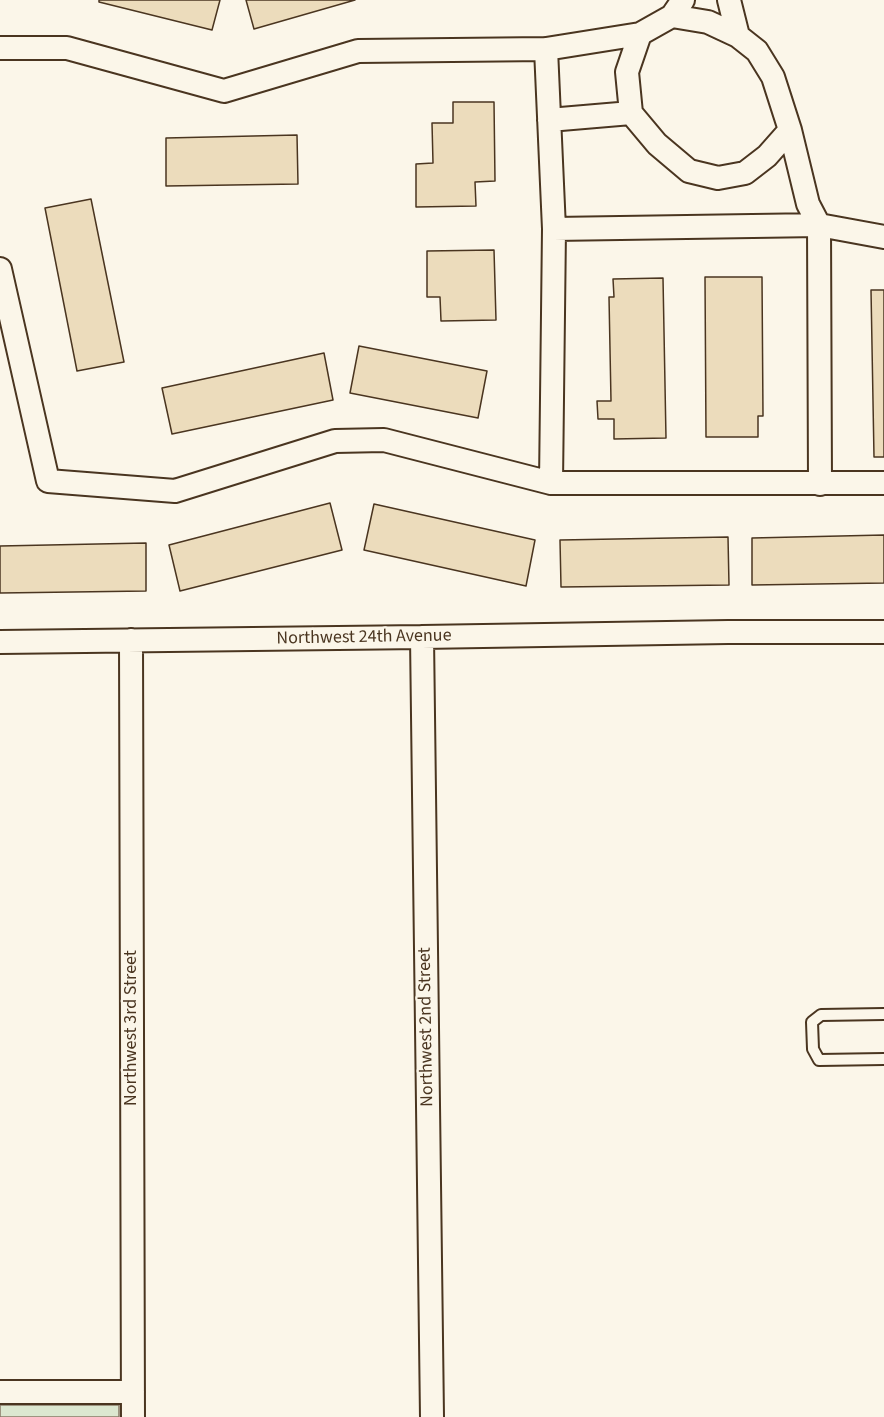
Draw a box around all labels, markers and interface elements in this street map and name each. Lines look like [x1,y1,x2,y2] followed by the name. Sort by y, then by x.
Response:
[276,626,452,650] street label: Northwest 24th Avenue
[415,947,439,1107] street label: Northwest 2nd Street
[121,950,143,1106] street label: Northwest 3rd Street

